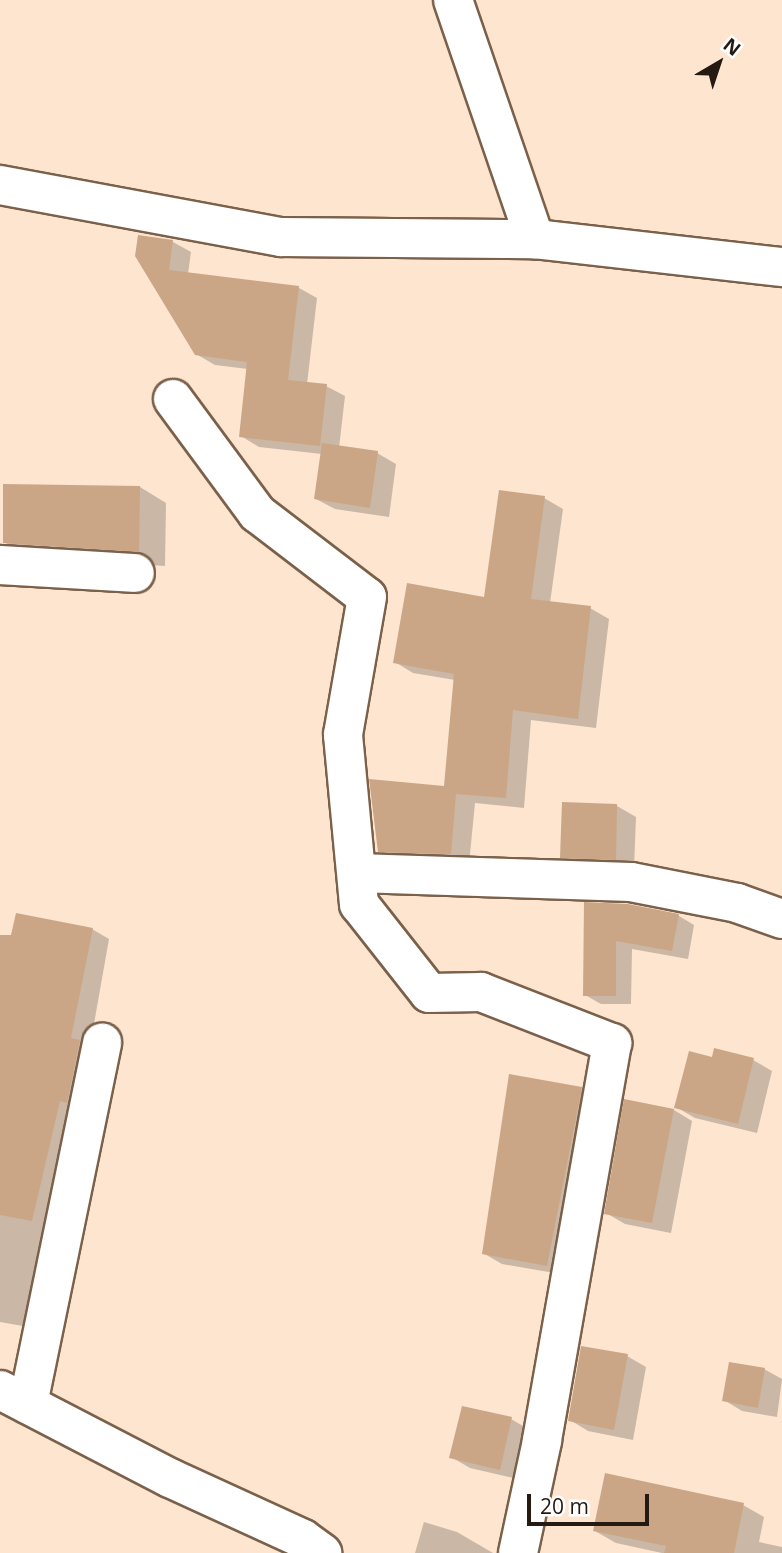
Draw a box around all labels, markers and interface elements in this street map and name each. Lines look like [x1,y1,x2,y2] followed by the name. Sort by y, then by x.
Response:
[684,28,754,98] north arrow
[718,32,746,62] text: N
[530,1480,652,1524] scale bar
[540,1492,589,1520] text: 20 m

